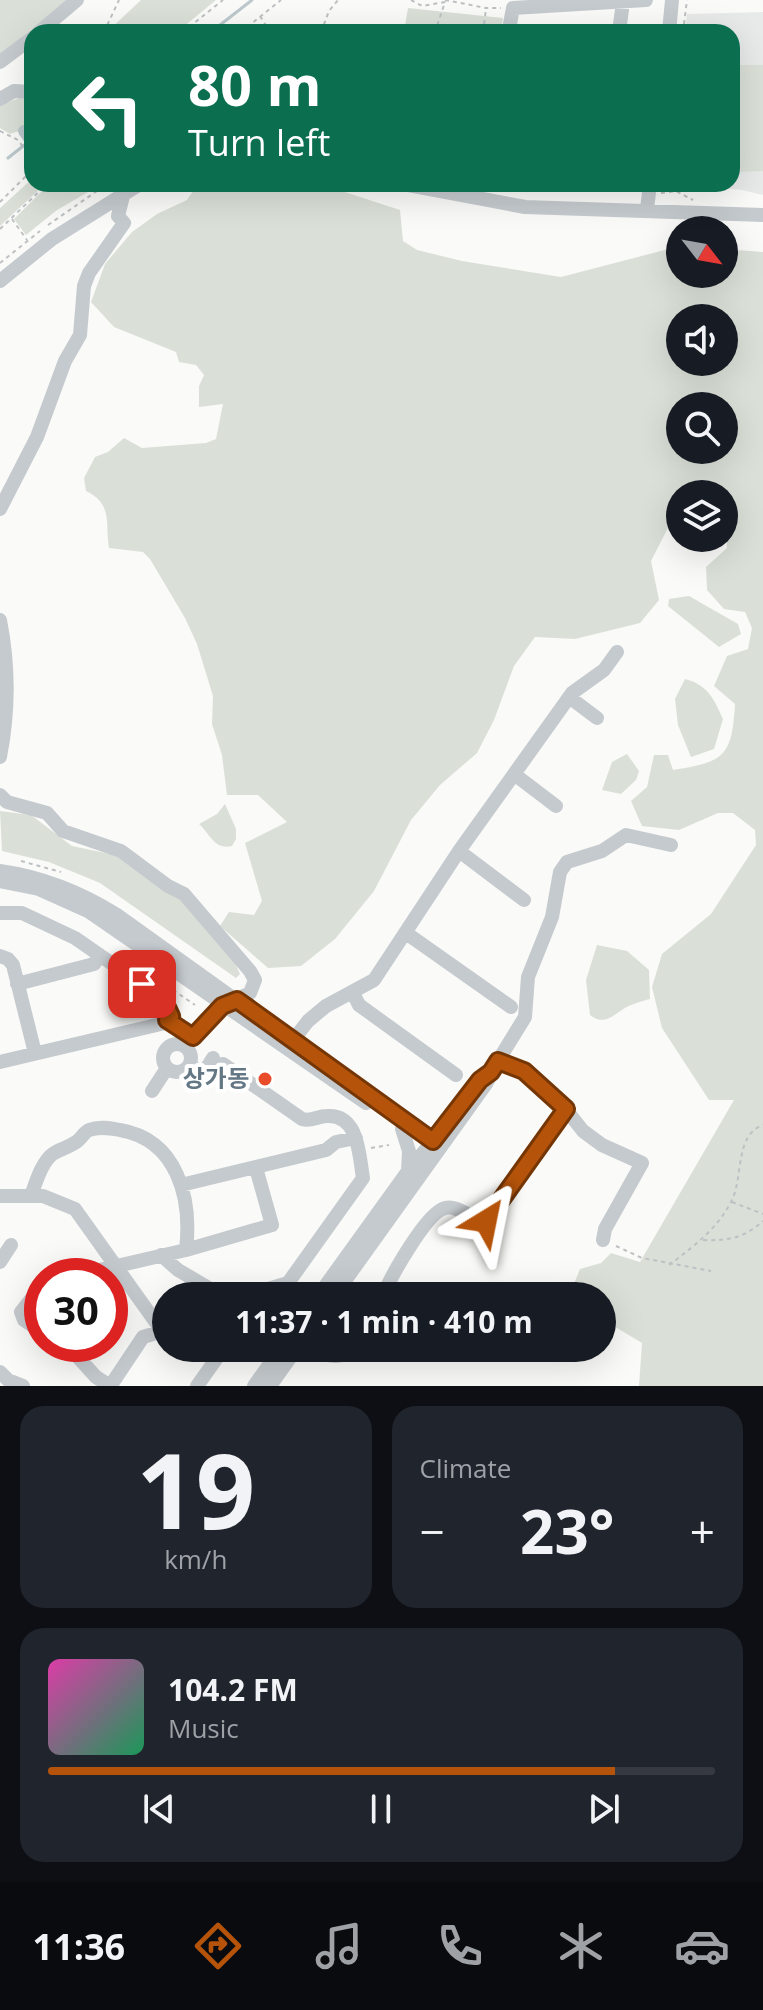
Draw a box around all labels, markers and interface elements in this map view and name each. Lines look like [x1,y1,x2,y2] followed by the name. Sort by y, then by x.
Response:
[188,46,322,122] text: 80 m
[56,56,160,160] icon: left
[188,118,330,167] text: Turn left
[666,216,738,288] north arrow
[666,216,738,552] map controls
[666,304,738,376] button: sound
[666,392,738,464] button: search
[666,480,738,552] button: layers
[108,950,176,1018] pin
[120,962,164,1006] icon: arrive
[183,1061,249,1094] place label: 상가동
[256,1070,274,1088] marker: 상가동
[444,1179,528,1263] position arrow
[24,1258,128,1362] speed limit sign: 30
[235,1301,533,1342] text: 11:37 · 1 min · 410 m
[136,1418,255,1559] text: 19
[420,1450,511,1486] text: Climate
[520,1490,614,1572] text: 23°
[420,1501,445,1561] text: −
[690,1501,715,1561] text: +
[164,1541,227,1577] text: km/h
[168,1669,298,1710] text: 104.2 FM
[168,1710,239,1746] text: Music
[137,1787,181,1831] icon: previous
[359,1787,403,1831] icon: pause
[582,1787,626,1831] icon: next
[190,1918,246,1974] icon: directions
[311,1918,367,1974] icon: music
[432,1918,488,1974] icon: phone
[553,1918,609,1974] icon: climate
[674,1918,730,1974] icon: car
[33,1922,125,1971] text: 11:36

